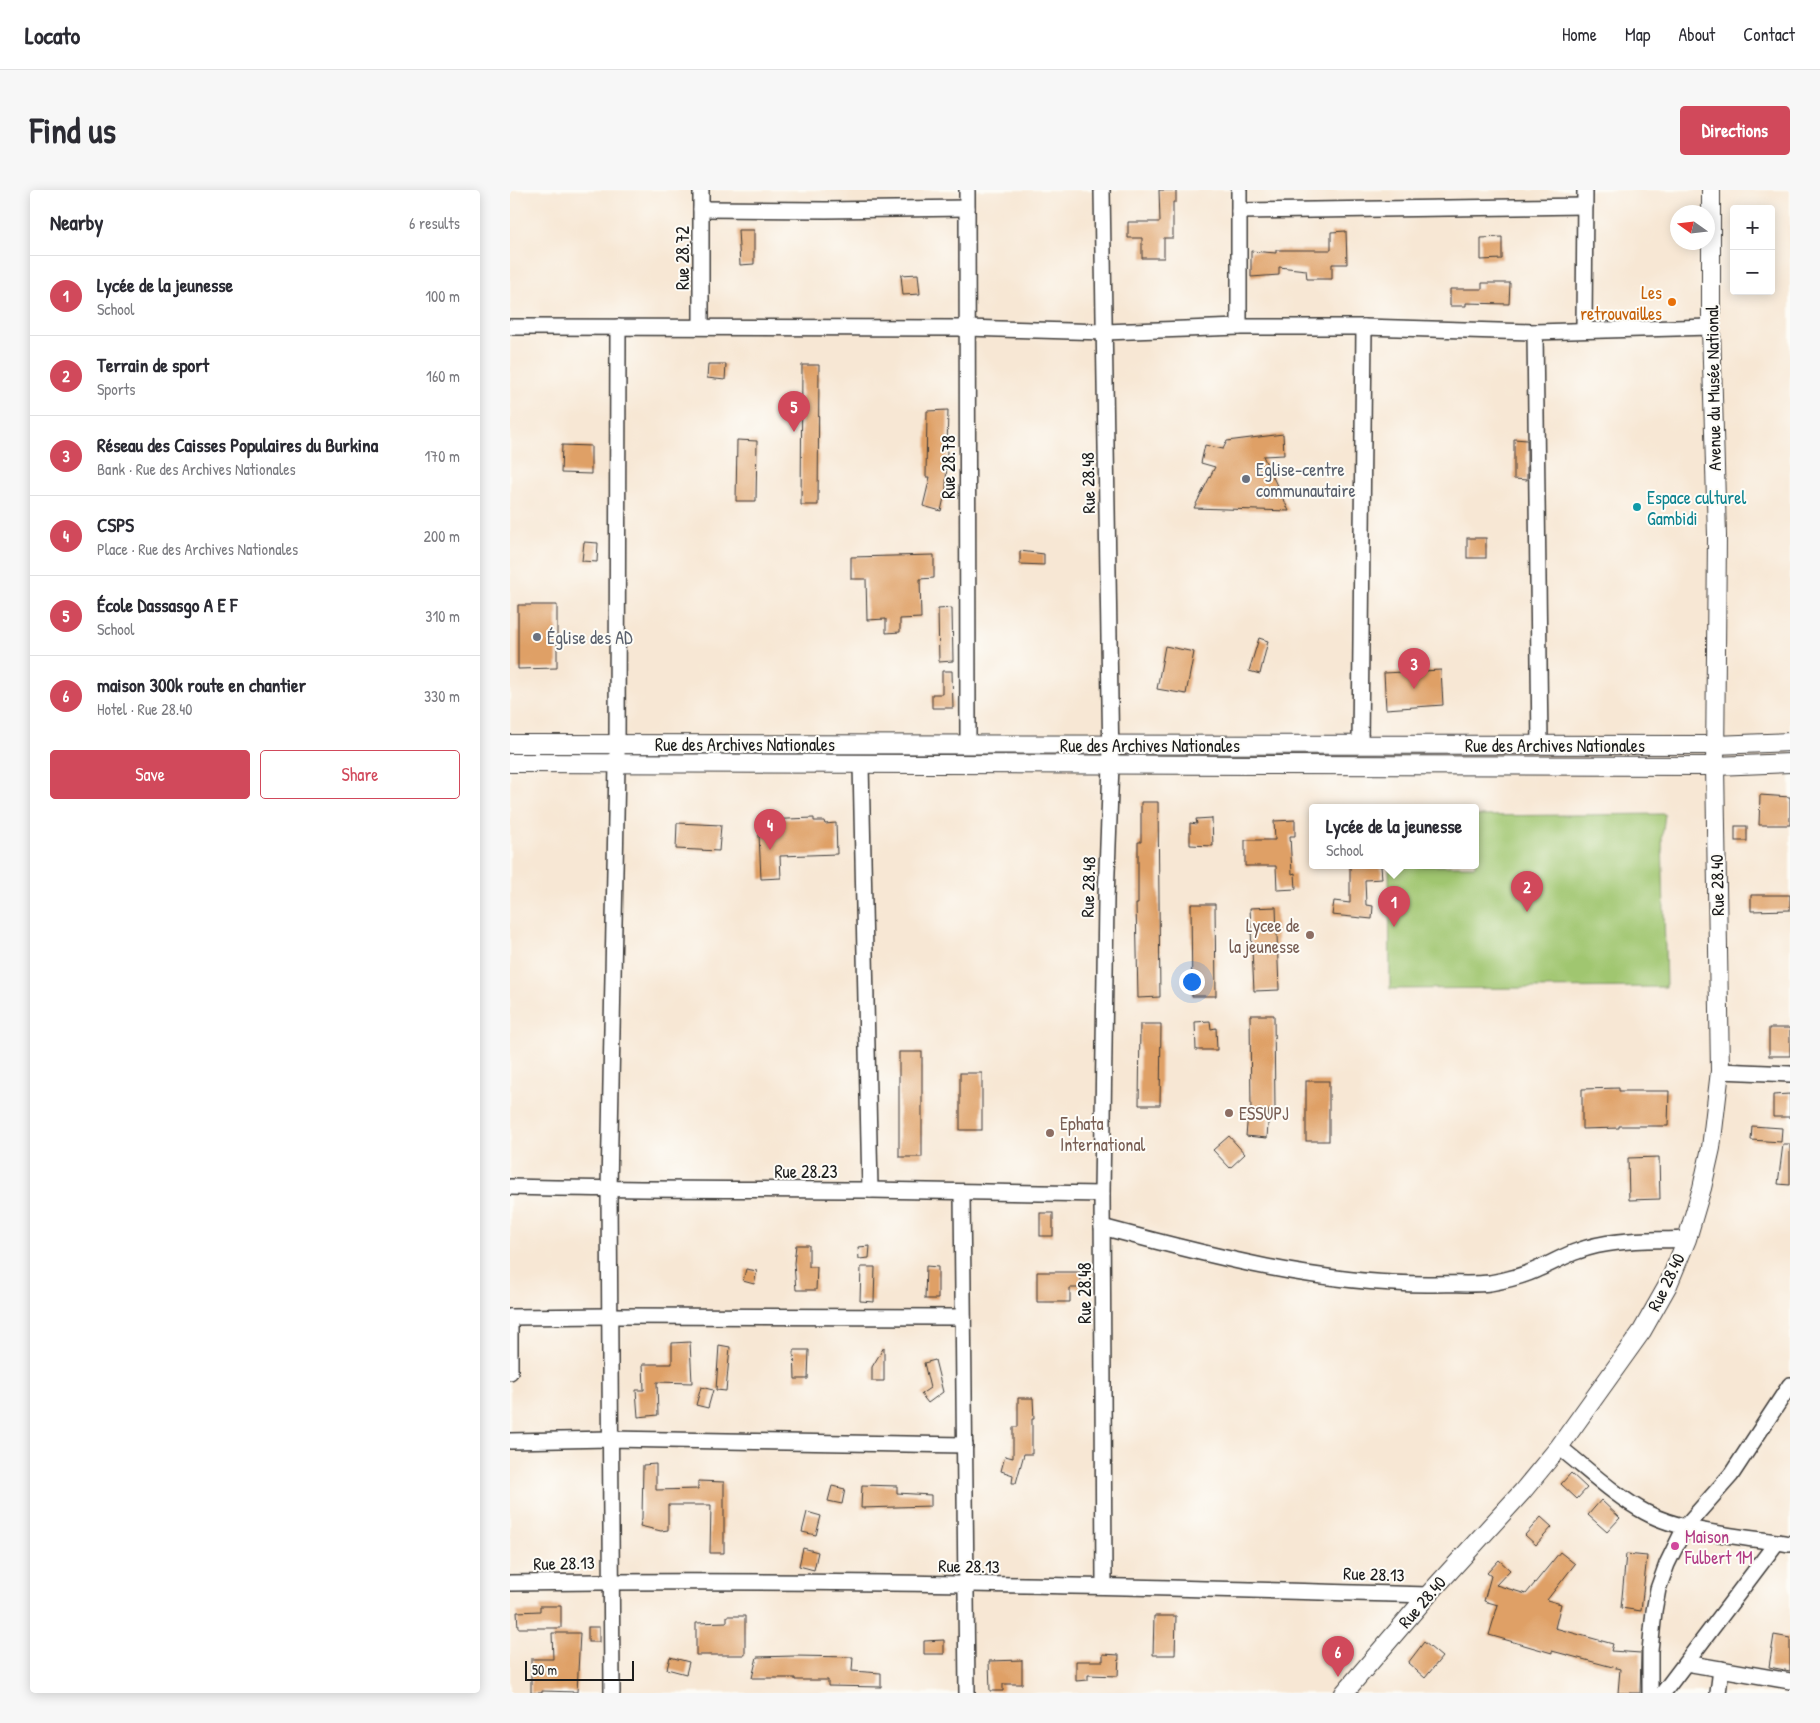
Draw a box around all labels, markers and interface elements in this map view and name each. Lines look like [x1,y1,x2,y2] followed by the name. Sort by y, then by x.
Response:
[25,19,80,51] text: Locato
[1562,22,1597,47] text: Home
[1625,22,1650,47] text: Map
[1678,22,1715,47] text: About
[1743,22,1795,47] text: Contact
[1680,106,1790,155] button: Directions
[30,107,116,154] text: Find us
[1670,205,1715,250] north arrow
[1730,205,1775,295] map controls
[1730,205,1775,250] button: +
[50,208,103,237] text: Nearby
[409,212,460,234] text: 6 results
[670,225,695,290] street label: Rue 28.72
[1730,250,1775,295] button: −
[97,272,233,298] text: Lycée de la jeunesse
[1580,280,1662,326] place label: Les retrouvailles
[63,285,69,307] text: 1
[425,285,460,307] text: 100 m
[1666,296,1678,308] marker: Les retrouvailles
[97,298,134,320] text: School
[1699,305,1727,471] street label: Avenue du Musée National
[97,352,209,378] text: Terrain de sport
[62,365,70,387] text: 2
[426,365,460,387] text: 160 m
[97,378,135,400] text: Sports
[778,391,810,432] pin: 5
[97,432,378,458] text: Réseau des Caisses Populaires du Burkina
[936,435,961,499] street label: Rue 28.78
[62,445,70,467] text: 3
[425,445,460,467] text: 170 m
[1075,452,1101,514] street label: Rue 28.48
[1256,457,1356,503] place label: Eglise-centre communautaire
[97,458,296,480] text: Bank · Rue des Archives Nationales
[1240,473,1252,485] marker: Eglise-centre communautaire
[1647,485,1746,531] place label: Espace culturel Gambidi
[1631,501,1643,513] marker: Espace culturel Gambidi
[97,512,134,538] text: CSPS
[63,525,69,547] text: 4
[424,525,460,547] text: 200 m
[97,538,298,560] text: Place · Rue des Archives Nationales
[97,592,237,618] text: École Dassasgo A E F
[63,605,69,627] text: 5
[425,605,460,627] text: 310 m
[97,618,134,640] text: School
[547,625,633,650] place label: Église des AD
[531,631,543,643] marker: Église des AD
[1398,648,1430,689] pin: 3
[97,672,306,698] text: maison 300k route en chantier
[63,685,69,707] text: 6
[424,685,460,707] text: 330 m
[97,698,192,720] text: Hotel · Rue 28.40
[655,732,835,757] street label: Rue des Archives Nationales
[1060,733,1240,758] street label: Rue des Archives Nationales
[1465,733,1645,758] street label: Rue des Archives Nationales
[50,750,250,799] button: Save
[260,750,460,799] button: Share
[1309,804,1479,869] popup
[754,809,786,850] pin: 4
[1326,813,1462,839] text: Lycée de la jeunesse
[1326,839,1363,861] text: School
[1704,854,1730,916] street label: Rue 28.40
[1074,856,1102,918] street label: Rue 28.48
[1511,871,1543,912] pin: 2
[1378,886,1410,927] pin: 1
[1229,913,1300,959] place label: Lycee de la jeunesse
[1304,929,1316,941] marker: Lycee de la jeunesse
[1179,969,1205,995] your location
[1239,1101,1289,1126] place label: ESSUPJ
[1223,1107,1235,1119] marker: ESSUPJ
[1060,1111,1146,1157] place label: Ephata International
[1044,1127,1056,1139] marker: Ephata International
[774,1159,838,1184] street label: Rue 28.23
[1641,1249,1691,1315] street label: Rue 28.40
[1072,1262,1097,1324] street label: Rue 28.48
[1684,1524,1753,1570] place label: Maison Fulbert 1M
[1669,1540,1681,1552] marker: Maison Fulbert 1M
[533,1550,595,1576] street label: Rue 28.13
[938,1553,1000,1579] street label: Rue 28.13
[1343,1560,1405,1588] street label: Rue 28.13
[1392,1571,1452,1633] street label: Rue 28.40
[1322,1636,1354,1677] pin: 6
[525,1658,634,1681] scale bar
[532,1660,557,1679] text: 50 m

